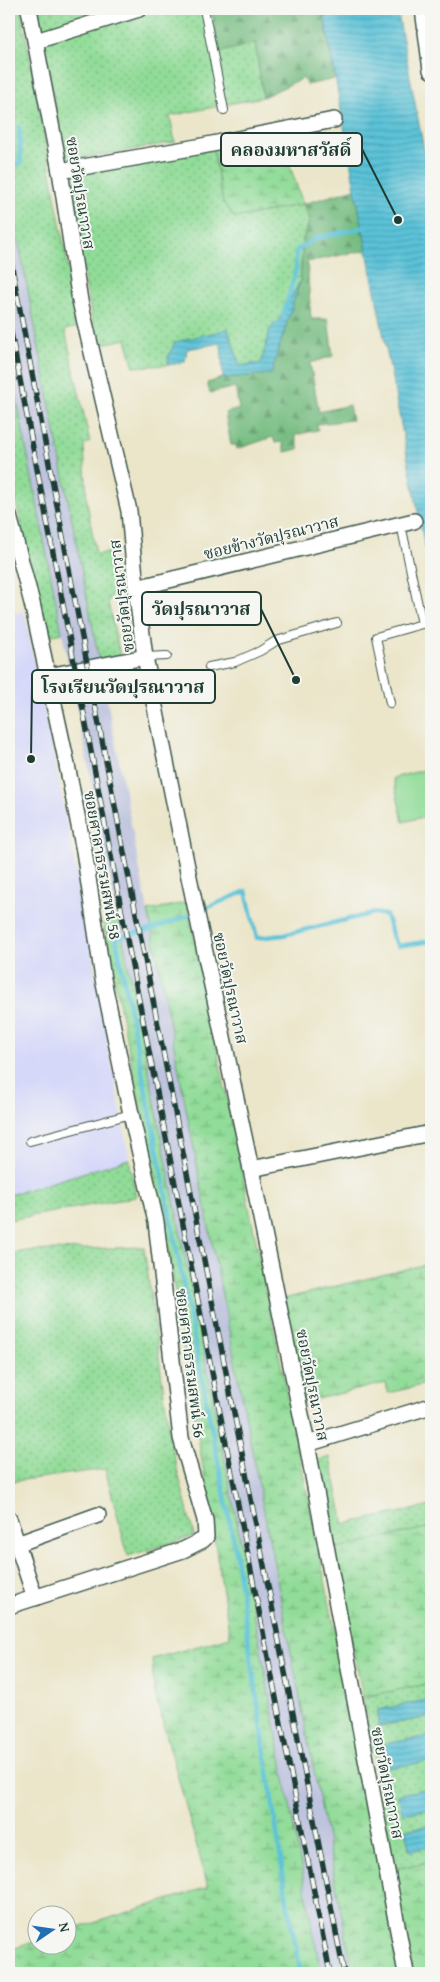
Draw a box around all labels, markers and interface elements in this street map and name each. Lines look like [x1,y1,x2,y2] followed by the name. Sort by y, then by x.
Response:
[221,133,362,166] callout: คลองมหาสวัสดิ์
[60,135,102,251] street label: ซอยวัดปุรณาวาส
[231,136,352,163] text: คลองมหาสวัสดิ์
[201,509,341,565] street label: ซอยข้างวัดปุรณาวาส
[102,538,140,654] street label: ซอยวัดปุรณาวาส
[142,592,261,625] callout: วัดปุรณาวาส
[151,595,251,622] text: วัดปุรณาวาส
[32,670,215,703] callout: โรงเรียนวัดปุรณาวาส
[41,673,204,700] text: โรงเรียนวัดปุรณาวาส
[78,789,128,942] street label: ซอยศาลาธรรมสพน์ 58
[207,930,255,1046] street label: ซอยวัดปุรณาวาส
[170,1287,212,1440] street label: ซอยศาลาธรรมสพน์ 56
[290,1327,336,1443] street label: ซอยวัดปุรณาวาส
[365,1725,411,1841] street label: ซอยวัดปุรณาวาส
[28,1904,78,1954] north arrow
[54,1920,76,1935] text: N

